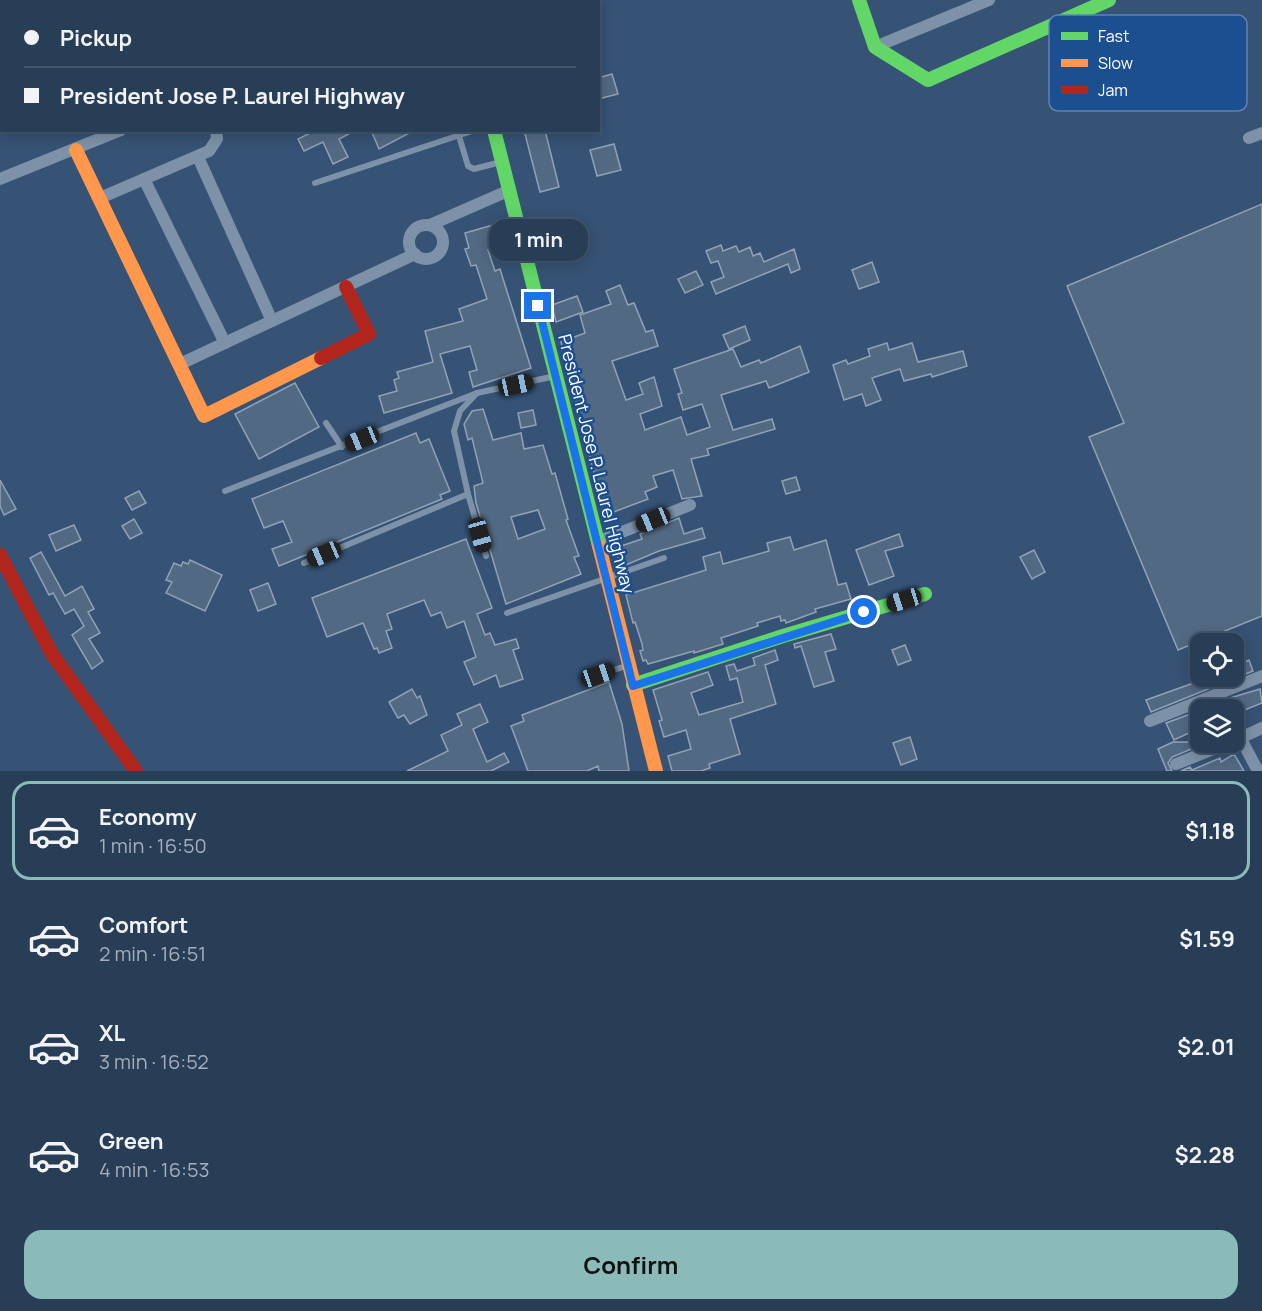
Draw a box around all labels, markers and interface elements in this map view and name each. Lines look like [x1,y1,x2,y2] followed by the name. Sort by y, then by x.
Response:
[1049,15,1247,111] legend
[60,23,132,53] text: Pickup
[1098,25,1129,47] text: Fast
[1098,52,1133,74] text: Slow
[1098,79,1128,101] text: Jam
[60,81,405,111] text: President Jose P. Laurel Highway
[488,219,588,261] callout: 1 min
[514,226,563,253] text: 1 min
[524,292,551,319] route end
[553,331,641,597] street label: President Jose P. Laurel Highway
[497,372,535,398] car
[342,424,382,454] car
[633,505,673,535] car
[466,515,494,555] car
[304,539,344,569] car
[884,586,924,614] car
[850,598,877,625] route start
[1190,633,1244,753] map controls
[1190,633,1244,687] button: locate
[578,661,618,689] car
[1190,699,1244,753] button: layers
[99,802,197,832] text: Economy
[27,804,81,858] icon: car
[1185,816,1235,846] text: $1.18
[99,832,207,859] text: 1 min · 16:50
[99,910,188,940] text: Comfort
[27,912,81,966] icon: car
[1179,924,1235,954] text: $1.59
[99,940,206,967] text: 2 min · 16:51
[99,1018,125,1048] text: XL
[27,1020,81,1074] icon: car
[1177,1032,1235,1062] text: $2.01
[99,1048,209,1075] text: 3 min · 16:52
[99,1126,164,1156] text: Green
[27,1128,81,1182] icon: car
[1175,1140,1235,1170] text: $2.28
[99,1156,210,1183] text: 4 min · 16:53
[24,1230,1238,1299] button: Confirm

